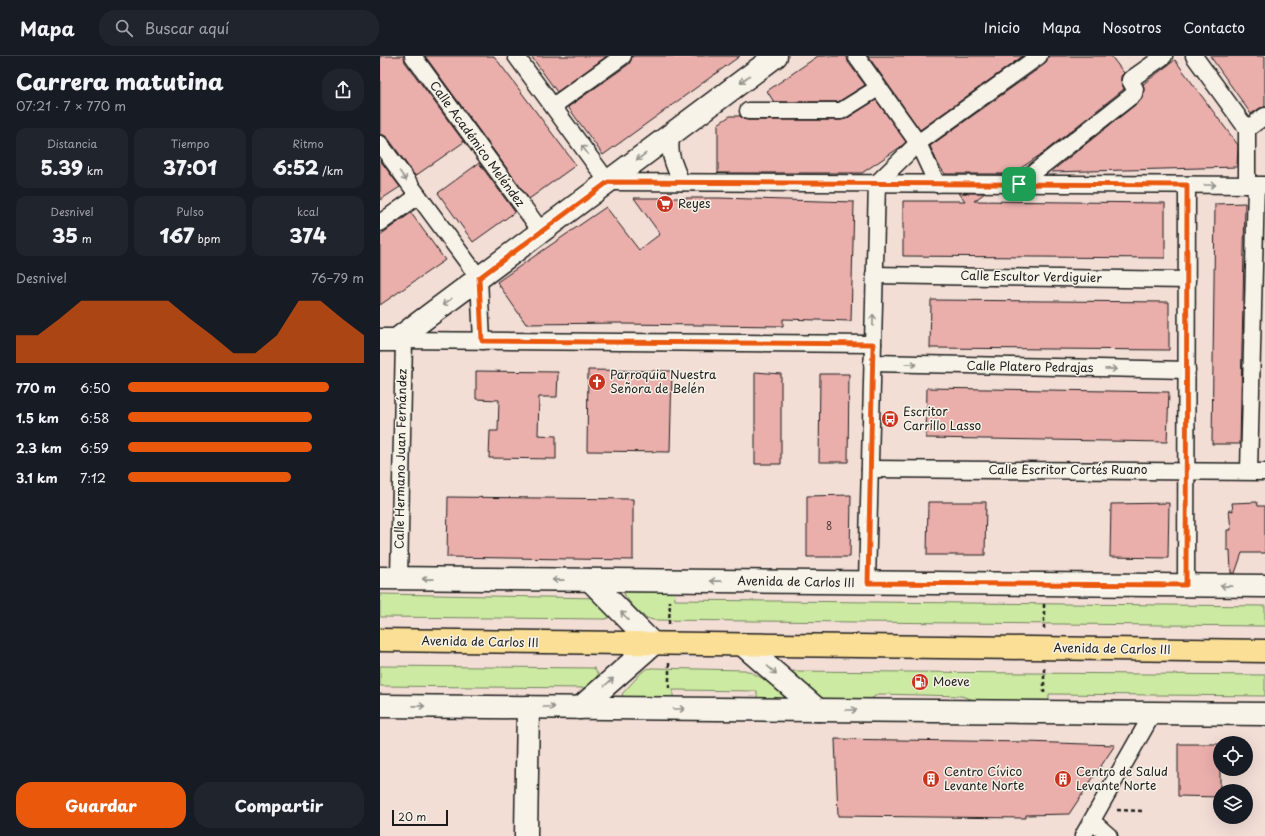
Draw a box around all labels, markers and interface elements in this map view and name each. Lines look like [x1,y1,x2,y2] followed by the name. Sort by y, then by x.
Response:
[99,10,379,46] search box
[20,14,75,42] text: Mapa
[145,16,229,39] text: Buscar aquí
[113,17,135,39] icon: search
[984,17,1020,38] text: Inicio
[1042,17,1080,38] text: Mapa
[1102,17,1162,38] text: Nosotros
[1184,17,1245,38] text: Contacto
[16,64,224,97] text: Carrera matutina
[322,69,364,111] button: share
[740,75,751,83] one-way arrow
[426,77,530,210] street label: Calle Académico Meléndez
[16,96,126,115] text: 07:21 · 7 × 770 m
[47,135,97,152] text: Distancia
[171,135,209,152] text: Tiempo
[292,135,324,152] text: Ritmo
[581,145,589,156] one-way arrow
[41,152,83,182] text: 5.39
[163,152,217,182] text: 37:01
[273,152,319,182] text: 6:52
[636,153,647,161] one-way arrow
[83,162,103,179] text: km
[319,162,343,179] text: /km
[1002,167,1036,201] pin
[399,170,407,181] one-way arrow
[1008,173,1030,195] icon: arrive
[1203,181,1216,189] one-way arrow
[655,194,675,214] supermarket icon: Reyes
[678,194,711,212] place label: Reyes
[51,203,93,220] text: Desnivel
[176,203,204,220] text: Pulso
[297,203,319,220] text: kcal
[52,220,78,250] text: 35
[160,220,194,250] text: 167
[290,220,327,250] text: 374
[78,230,92,247] text: m
[194,230,220,247] text: bpm
[960,266,1102,286] street label: Calle Escultor Verdiguier
[16,268,67,287] text: Desnivel
[311,268,364,287] text: 76–79 m
[442,298,453,306] one-way arrow
[870,314,877,327] one-way arrow
[966,356,1094,376] street label: Calle Platero Pedrajas
[904,360,917,368] one-way arrow
[610,365,717,397] place label: Parroquia Nuestra Señora de Belén
[1104,365,1117,372] one-way arrow
[389,368,411,549] street label: Calle Hermano Juan Fernández
[587,372,607,392] church icon: Parroquia Nuestra Señora de Belén
[16,378,56,397] text: 770 m
[80,378,111,397] text: 6:50
[903,402,982,434] place label: Escritor Carrillo Lasso
[16,408,59,427] text: 1.5 km
[80,408,109,427] text: 6:58
[880,409,900,429] bus stop icon: Escritor Carrillo Lasso
[16,438,62,457] text: 2.3 km
[80,438,109,457] text: 6:59
[989,460,1148,478] street label: Calle Escritor Cortés Ruano
[16,468,58,487] text: 3.1 km
[80,468,106,487] text: 7:12
[826,518,832,533] house number: 8
[737,571,855,591] street label: Avenida de Carlos III
[422,575,435,583] one-way arrow
[552,576,565,584] one-way arrow
[710,577,723,585] one-way arrow
[1220,582,1233,590] one-way arrow
[620,611,630,621] one-way arrow
[421,631,539,651] street label: Avenida de Carlos III
[1053,638,1171,658] street label: Avenida de Carlos III
[767,666,778,675] one-way arrow
[910,672,930,692] fuel station icon: Moeve
[933,672,970,690] place label: Moeve
[604,677,614,686] one-way arrow
[412,702,425,710] one-way arrow
[542,703,555,711] one-way arrow
[672,705,685,713] one-way arrow
[844,706,857,714] one-way arrow
[1213,736,1253,824] map controls
[1213,736,1253,776] button: locate
[944,762,1024,794] place label: Centro Cívico Levante Norte
[1076,762,1168,794] place label: Centro de Salud Levante Norte
[921,769,941,789] building icon: Centro Cívico Levante Norte
[1053,769,1073,789] building icon: Centro de Salud Levante Norte
[16,782,186,828] button: Guardar
[194,782,364,828] button: Compartir
[1213,784,1253,824] button: layers
[392,808,448,827] scale bar
[398,808,426,825] text: 20 m

